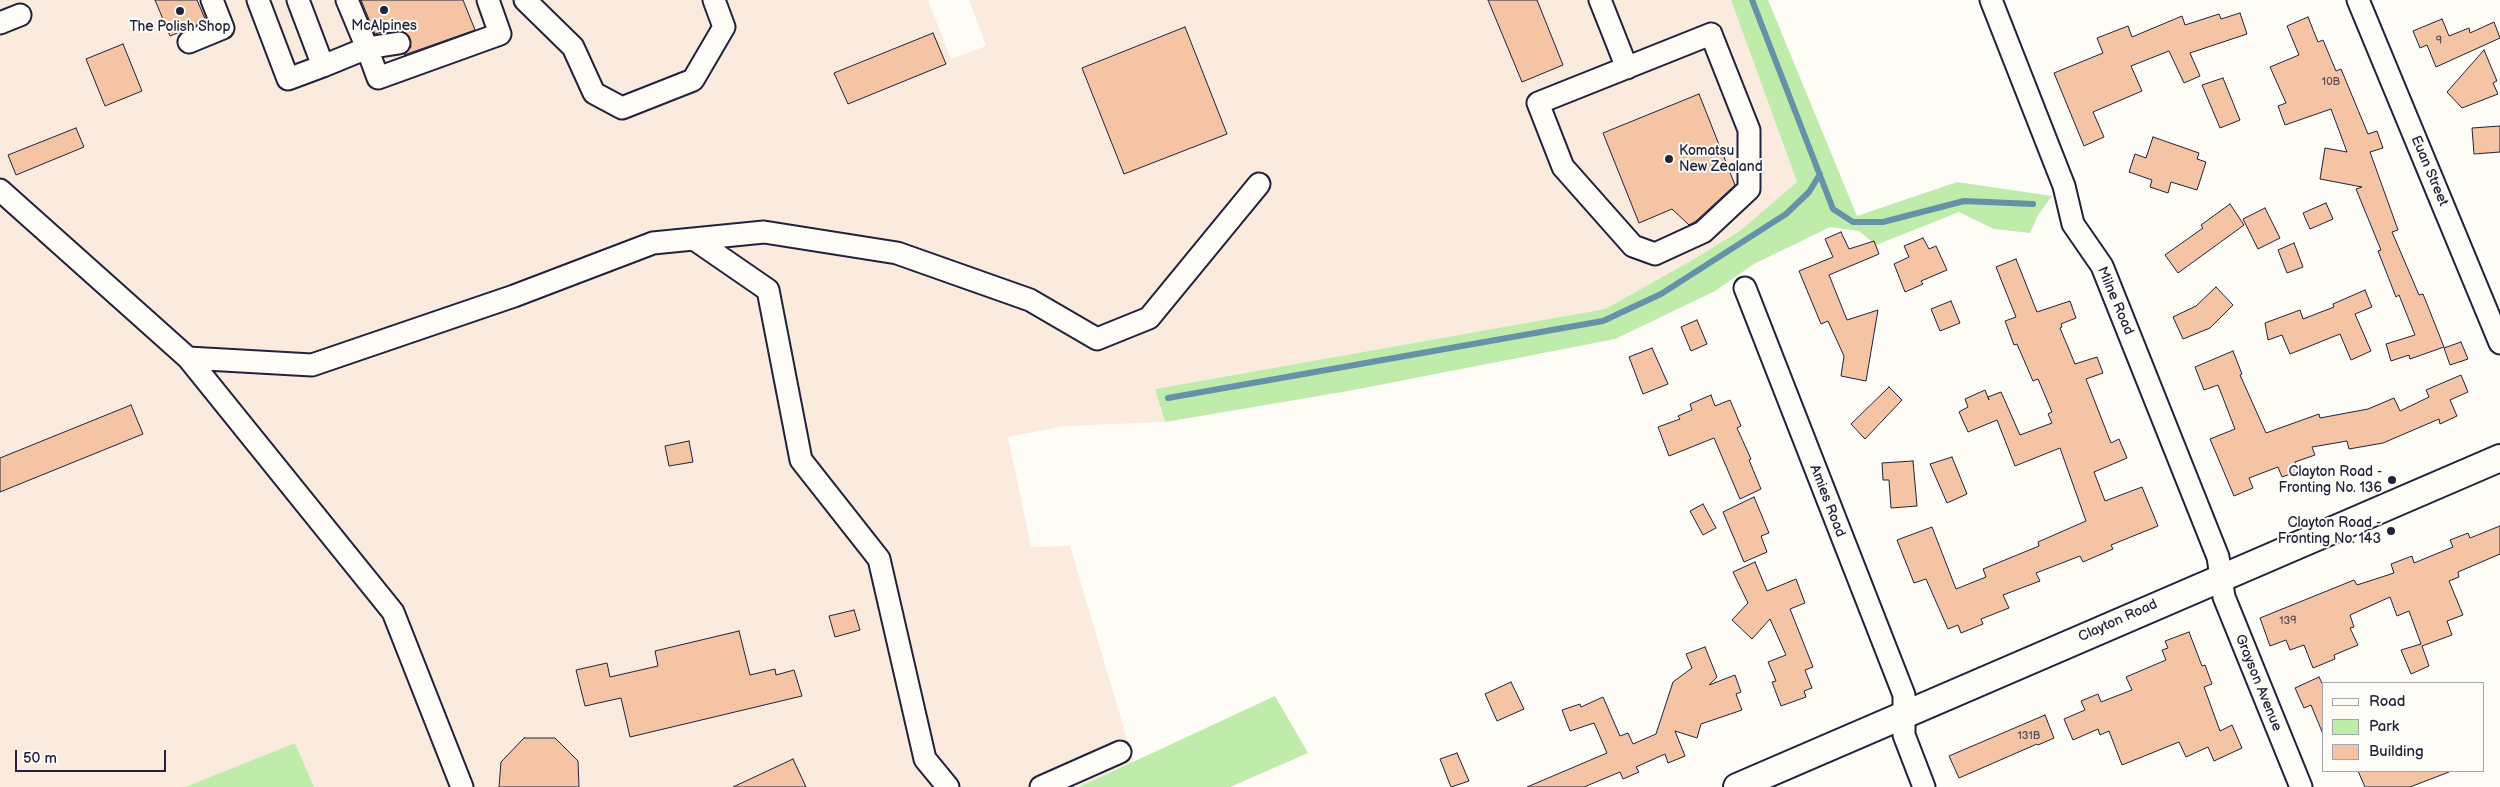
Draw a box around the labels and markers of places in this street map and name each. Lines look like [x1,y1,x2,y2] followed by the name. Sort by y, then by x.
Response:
[378,4,390,16] marker: McAlpines
[174,5,186,17] marker: The Polish Shop
[351,18,417,34] place label: McAlpines
[129,19,231,35] place label: The Polish Shop
[1679,143,1763,176] place label: Komatsu New Zealand
[1663,153,1675,165] marker: Komatsu New Zealand
[2279,464,2382,497] place label: Clayton Road - Fronting No. 136
[2386,474,2398,486] marker: Clayton Road - Fronting No. 136
[2278,515,2381,548] place label: Clayton Road - Fronting No. 143
[2385,525,2397,537] marker: Clayton Road - Fronting No. 143

